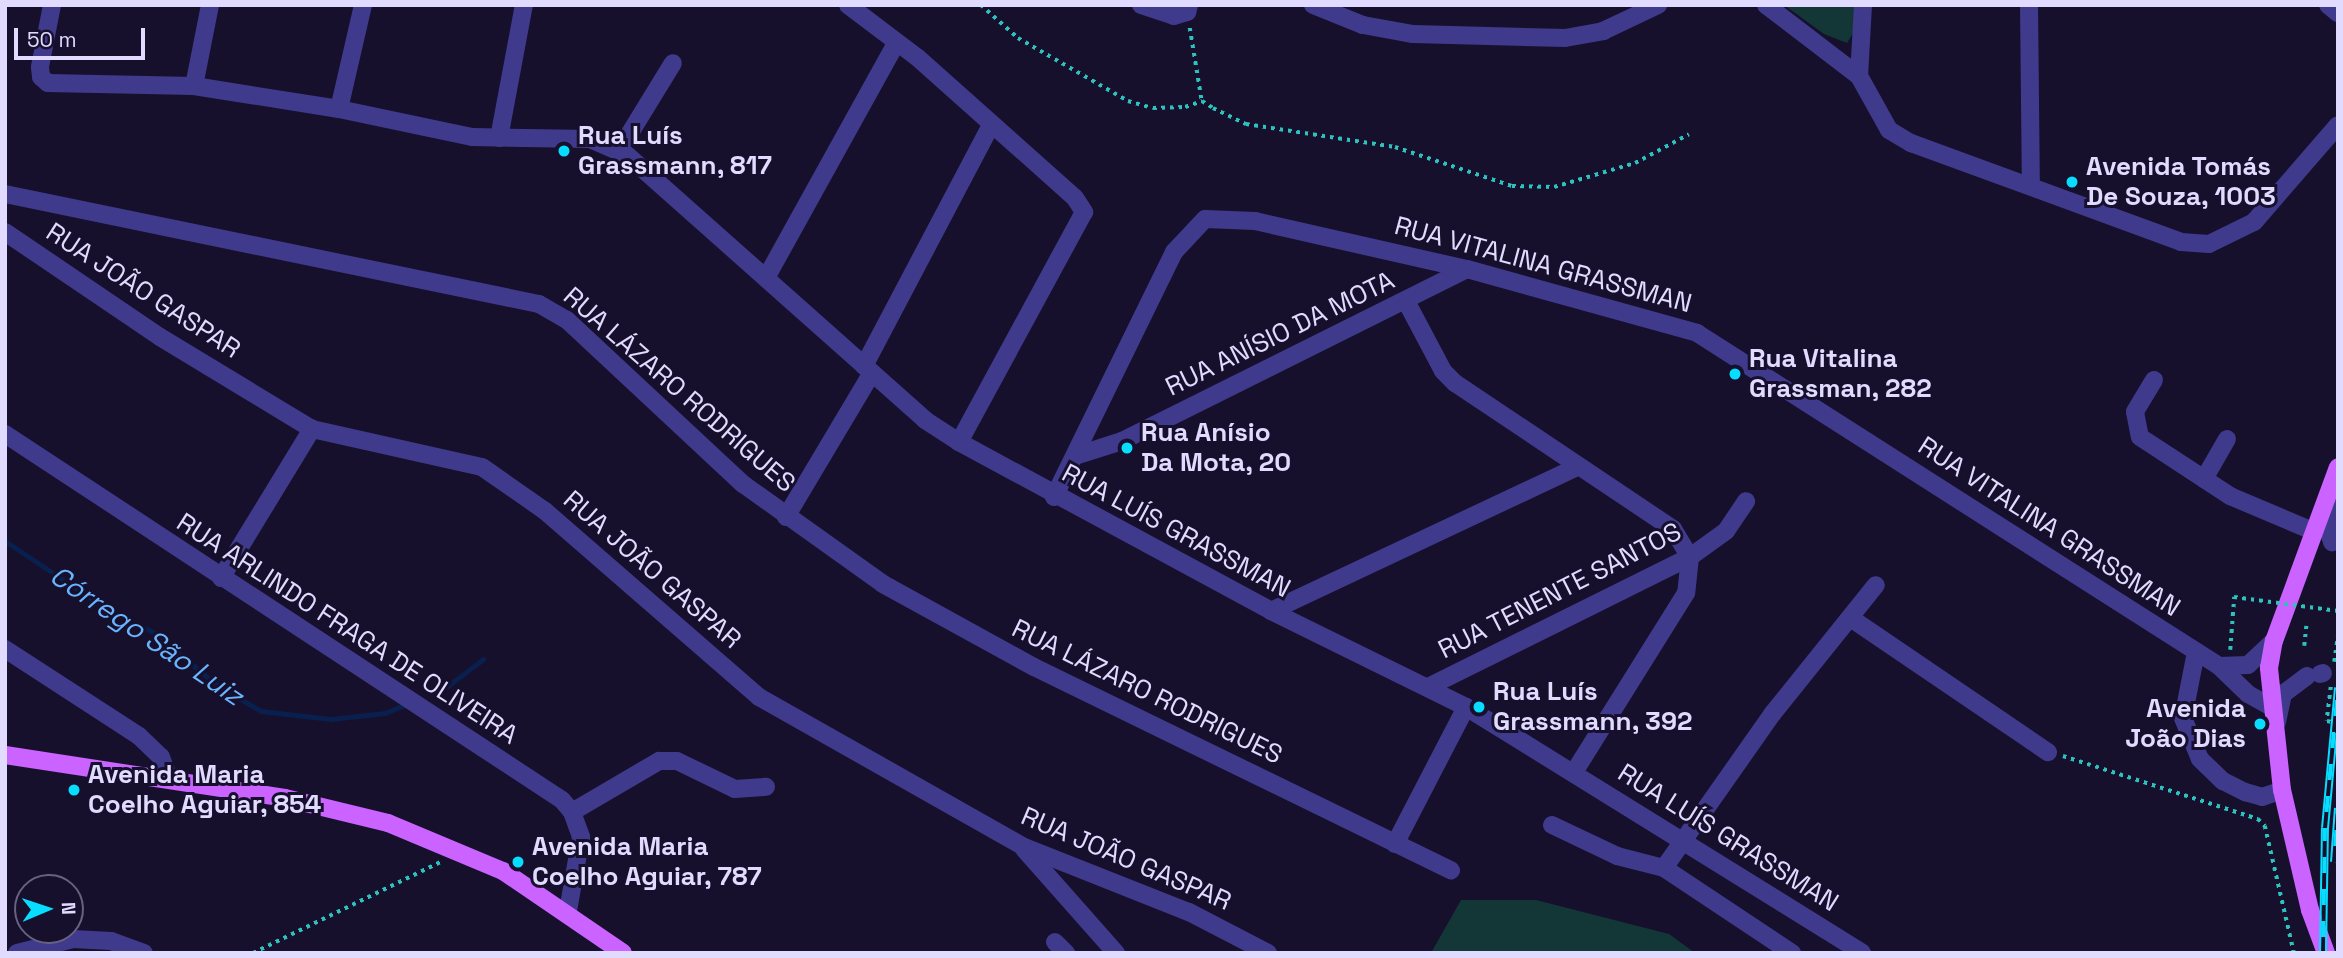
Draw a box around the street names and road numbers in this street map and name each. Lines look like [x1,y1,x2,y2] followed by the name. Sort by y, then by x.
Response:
[1391,210,1695,320] street label: RUA VITALINA GRASSMAN
[40,217,246,365] street label: RUA JOÃO GASPAR
[1160,265,1400,403] street label: RUA ANÍSIO DA MOTA
[557,281,801,499] street label: RUA LÁZARO RODRIGUES
[1912,430,2186,624] street label: RUA VITALINA GRASSMAN
[1056,458,1296,604] street label: RUA LUÍS GRASSMAN
[557,484,747,656] street label: RUA JOÃO GASPAR
[170,507,524,751] street label: RUA ARLINDO FRAGA DE OLIVEIRA
[1433,516,1687,666] street label: RUA TENENTE SANTOS
[1007,613,1287,771] street label: RUA LÁZARO RODRIGUES
[1612,757,1844,919] street label: RUA LUÍS GRASSMAN
[1016,801,1236,917] street label: RUA JOÃO GASPAR

